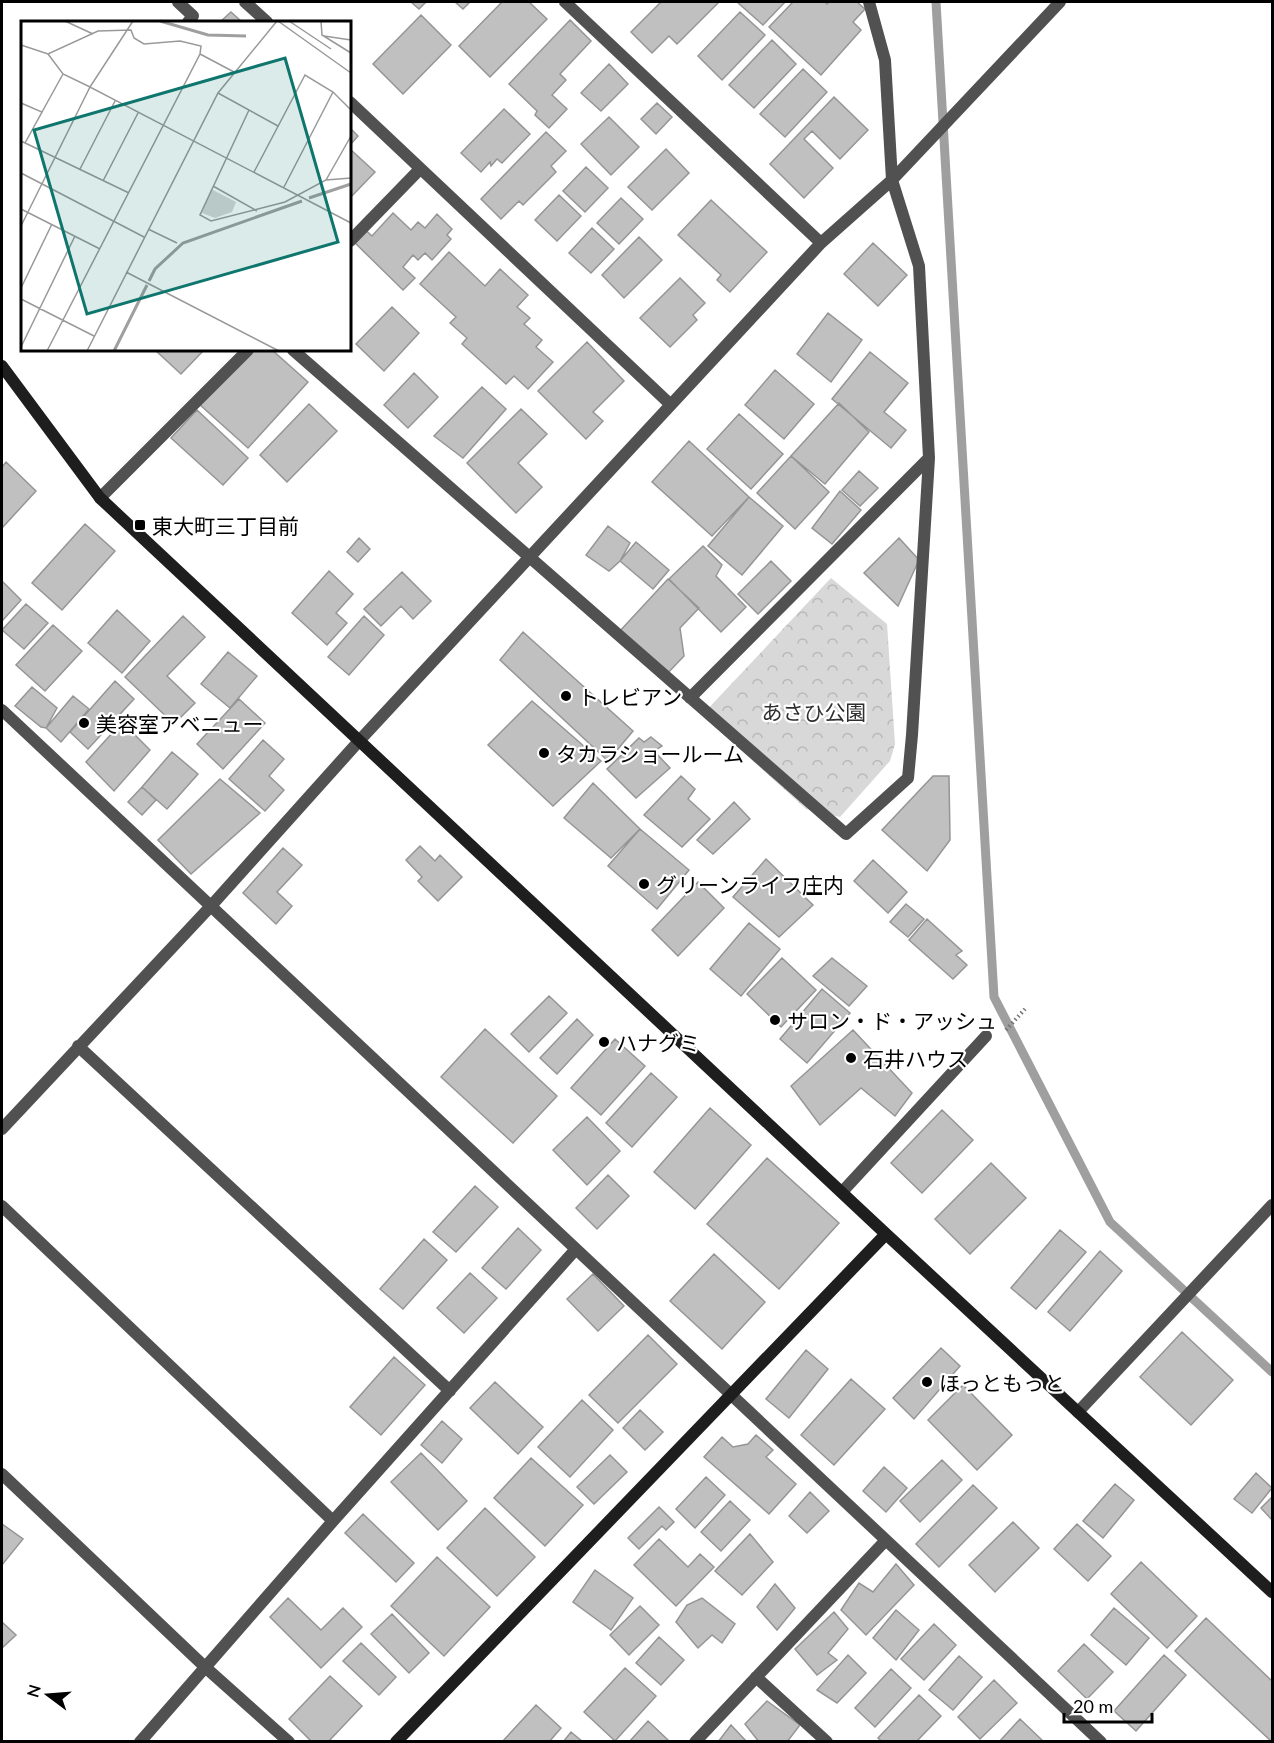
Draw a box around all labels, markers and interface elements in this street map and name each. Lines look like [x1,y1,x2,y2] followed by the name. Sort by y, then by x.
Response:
[21,21,351,351] inset map
[152,513,299,538] place label: 東大町三丁目前
[133,518,147,532] marker: 東大町三丁目前
[578,684,682,709] place label: トレビアン
[559,689,573,703] marker: トレビアン
[762,699,867,724] park label: あさひ公園
[96,711,264,736] place label: 美容室アベニュー
[77,716,91,730] marker: 美容室アベニュー
[556,741,744,766] place label: タカラショールーム
[537,746,551,760] marker: タカラショールーム
[656,872,844,897] place label: グリーンライフ庄内
[637,877,651,891] marker: グリーンライフ庄内
[787,1008,997,1033] place label: サロン・ド・アッシュ
[768,1013,782,1027] marker: サロン・ド・アッシュ
[616,1030,700,1055] place label: ハナグミ
[597,1035,611,1049] marker: ハナグミ
[863,1046,968,1071] place label: 石井ハウス
[844,1051,858,1065] marker: 石井ハウス
[939,1370,1065,1395] place label: ほっともっと
[920,1375,934,1389] marker: ほっともっと
[18,1665,78,1725] north arrow
[22,1682,44,1699] text: N
[1064,1686,1152,1724] scale bar
[1073,1695,1113,1717] text: 20 m

